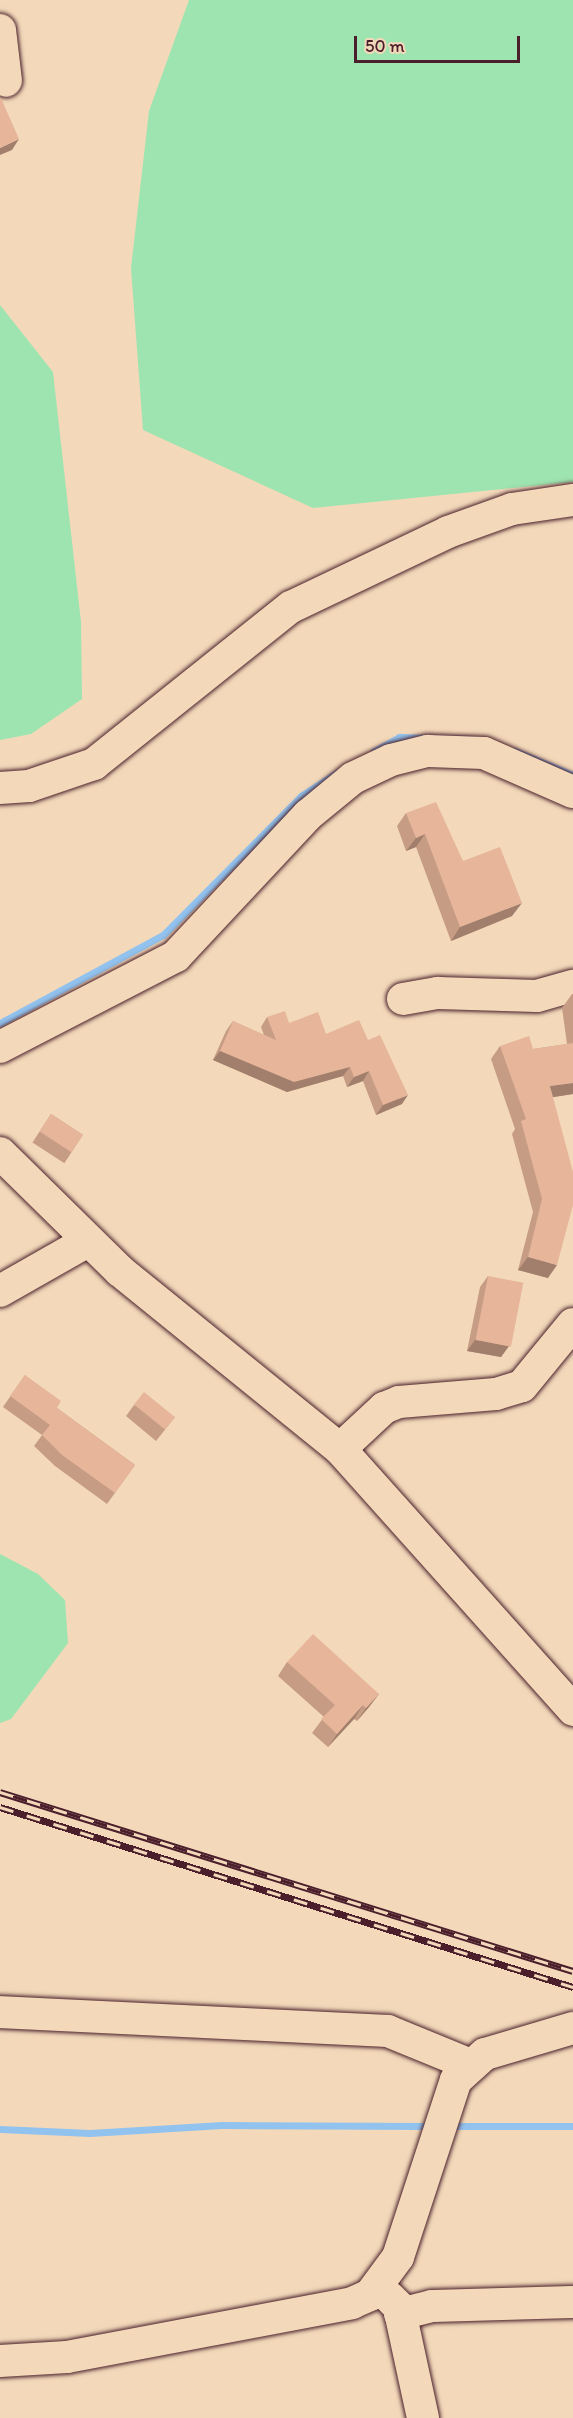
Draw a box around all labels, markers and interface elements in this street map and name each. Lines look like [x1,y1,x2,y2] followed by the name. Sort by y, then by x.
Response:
[357,24,524,62] scale bar
[365,35,405,57] text: 50 m

